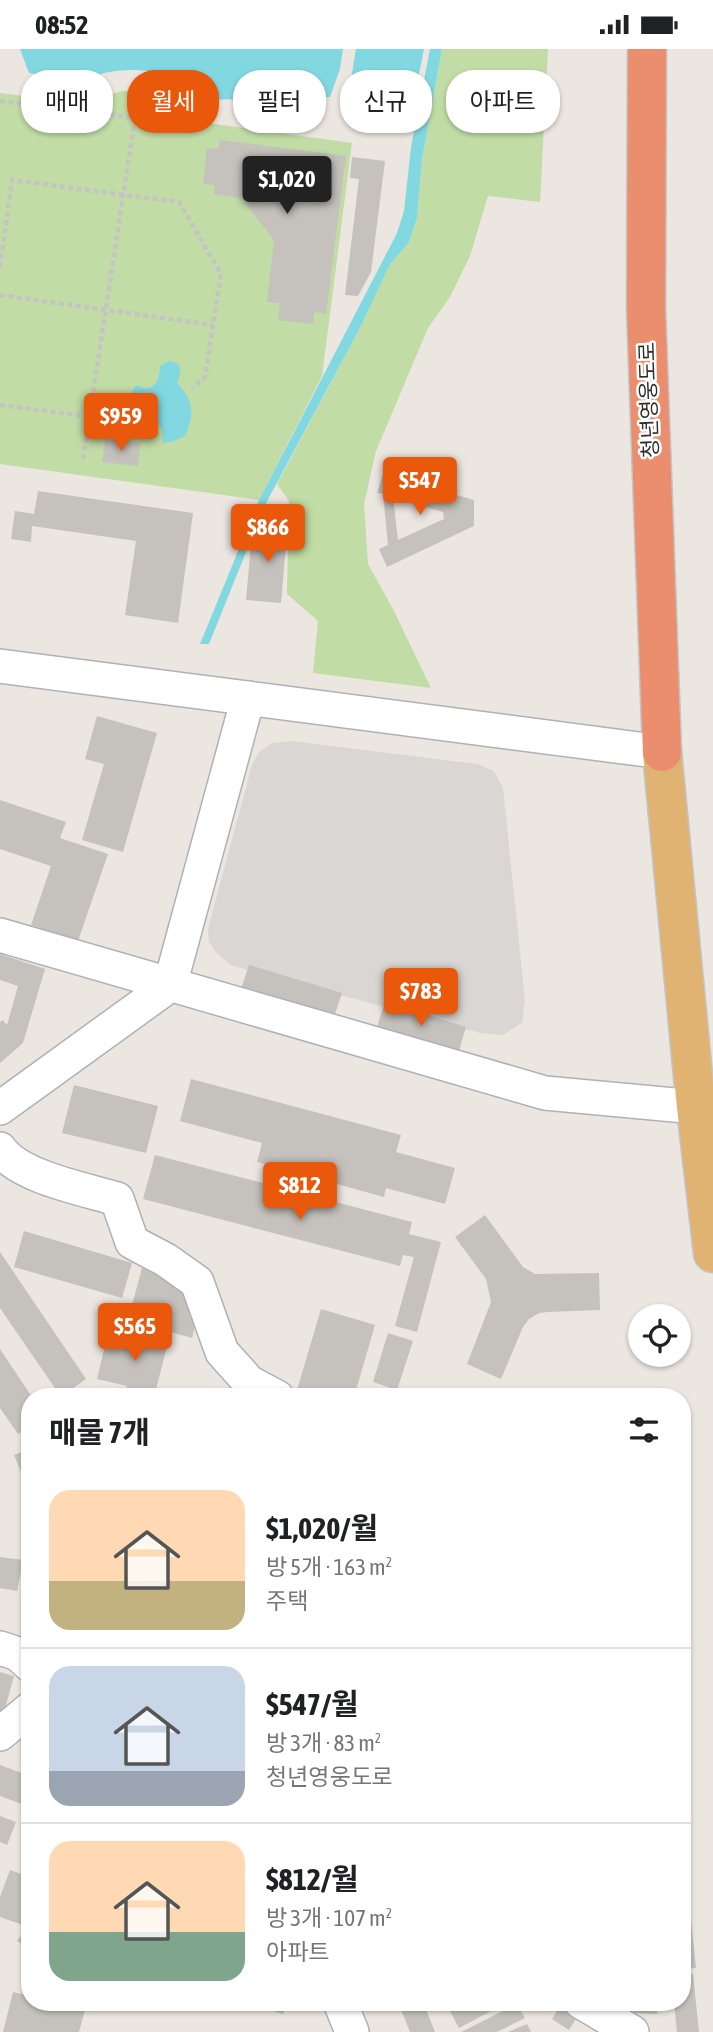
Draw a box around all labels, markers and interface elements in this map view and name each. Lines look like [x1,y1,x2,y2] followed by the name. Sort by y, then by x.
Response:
[35,10,89,40] text: 08:52
[21,70,113,133] chip: 매매
[127,70,219,133] chip: 월세
[233,70,326,133] chip: 필터
[340,70,432,133] chip: 신규
[446,70,560,133] chip: 아파트
[230,157,344,216] pin: $1,020
[259,166,316,192] text: $1,020
[634,342,662,458] street label: 청년영웅도로
[80,393,162,453] pin: $959
[100,403,142,429] text: $959
[379,457,461,517] pin: $547
[399,467,441,493] text: $547
[227,505,309,564] pin: $866
[247,514,289,540] text: $866
[380,969,462,1028] pin: $783
[400,978,442,1004] text: $783
[259,1163,341,1222] pin: $812
[279,1172,321,1198] text: $812
[94,1303,176,1363] pin: $565
[628,1304,691,1367] map controls
[628,1304,691,1367] button: locate
[114,1313,156,1339] text: $565
[625,1411,663,1449] icon: filters
[49,1415,150,1449] text: 매물 7개
[266,1511,378,1545] text: $1,020/월
[105,1518,189,1602] icon: home
[266,1554,392,1580] text: 방 5개 · 163 m²
[266,1588,308,1614] text: 주택
[266,1687,359,1721] text: $547/월
[105,1694,189,1778] icon: home
[266,1730,381,1756] text: 방 3개 · 83 m²
[266,1764,393,1790] text: 청년영웅도로
[266,1862,359,1896] text: $812/월
[105,1869,189,1953] icon: home
[266,1905,392,1931] text: 방 3개 · 107 m²
[266,1939,329,1965] text: 아파트

